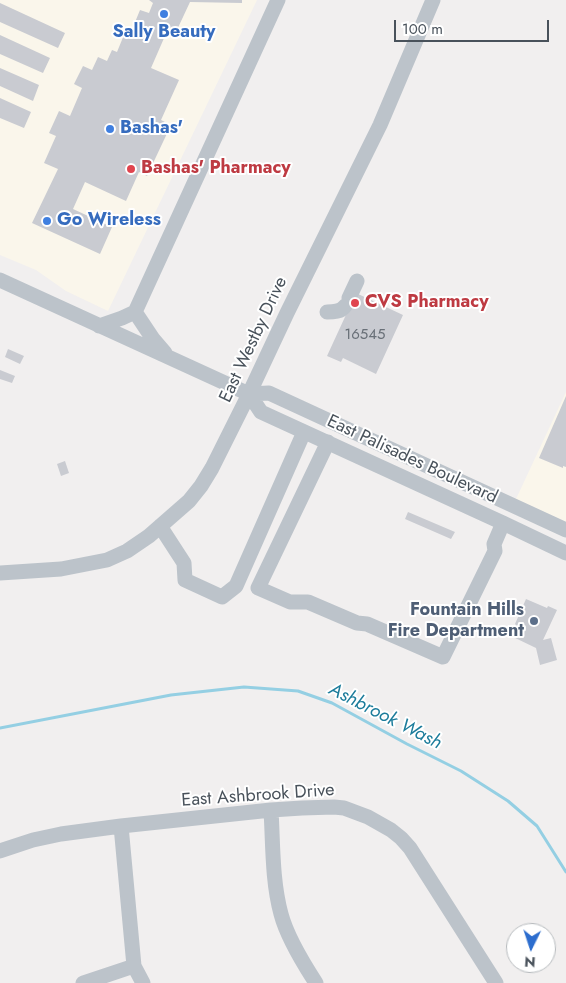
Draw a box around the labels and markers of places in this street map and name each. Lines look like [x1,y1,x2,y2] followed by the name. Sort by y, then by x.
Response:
[158,8,170,20] marker: Sally Beauty
[113,22,215,44] place label: Sally Beauty
[120,118,183,140] place label: Bashas'
[104,123,116,135] marker: Bashas'
[141,158,291,180] place label: Bashas' Pharmacy
[125,163,137,175] marker: Bashas' Pharmacy
[57,210,161,232] place label: Go Wireless
[41,215,53,227] marker: Go Wireless
[365,292,489,314] place label: CVS Pharmacy
[349,297,361,309] marker: CVS Pharmacy
[388,600,524,642] place label: Fountain Hills Fire Department
[528,615,540,627] marker: Fountain Hills Fire Department

